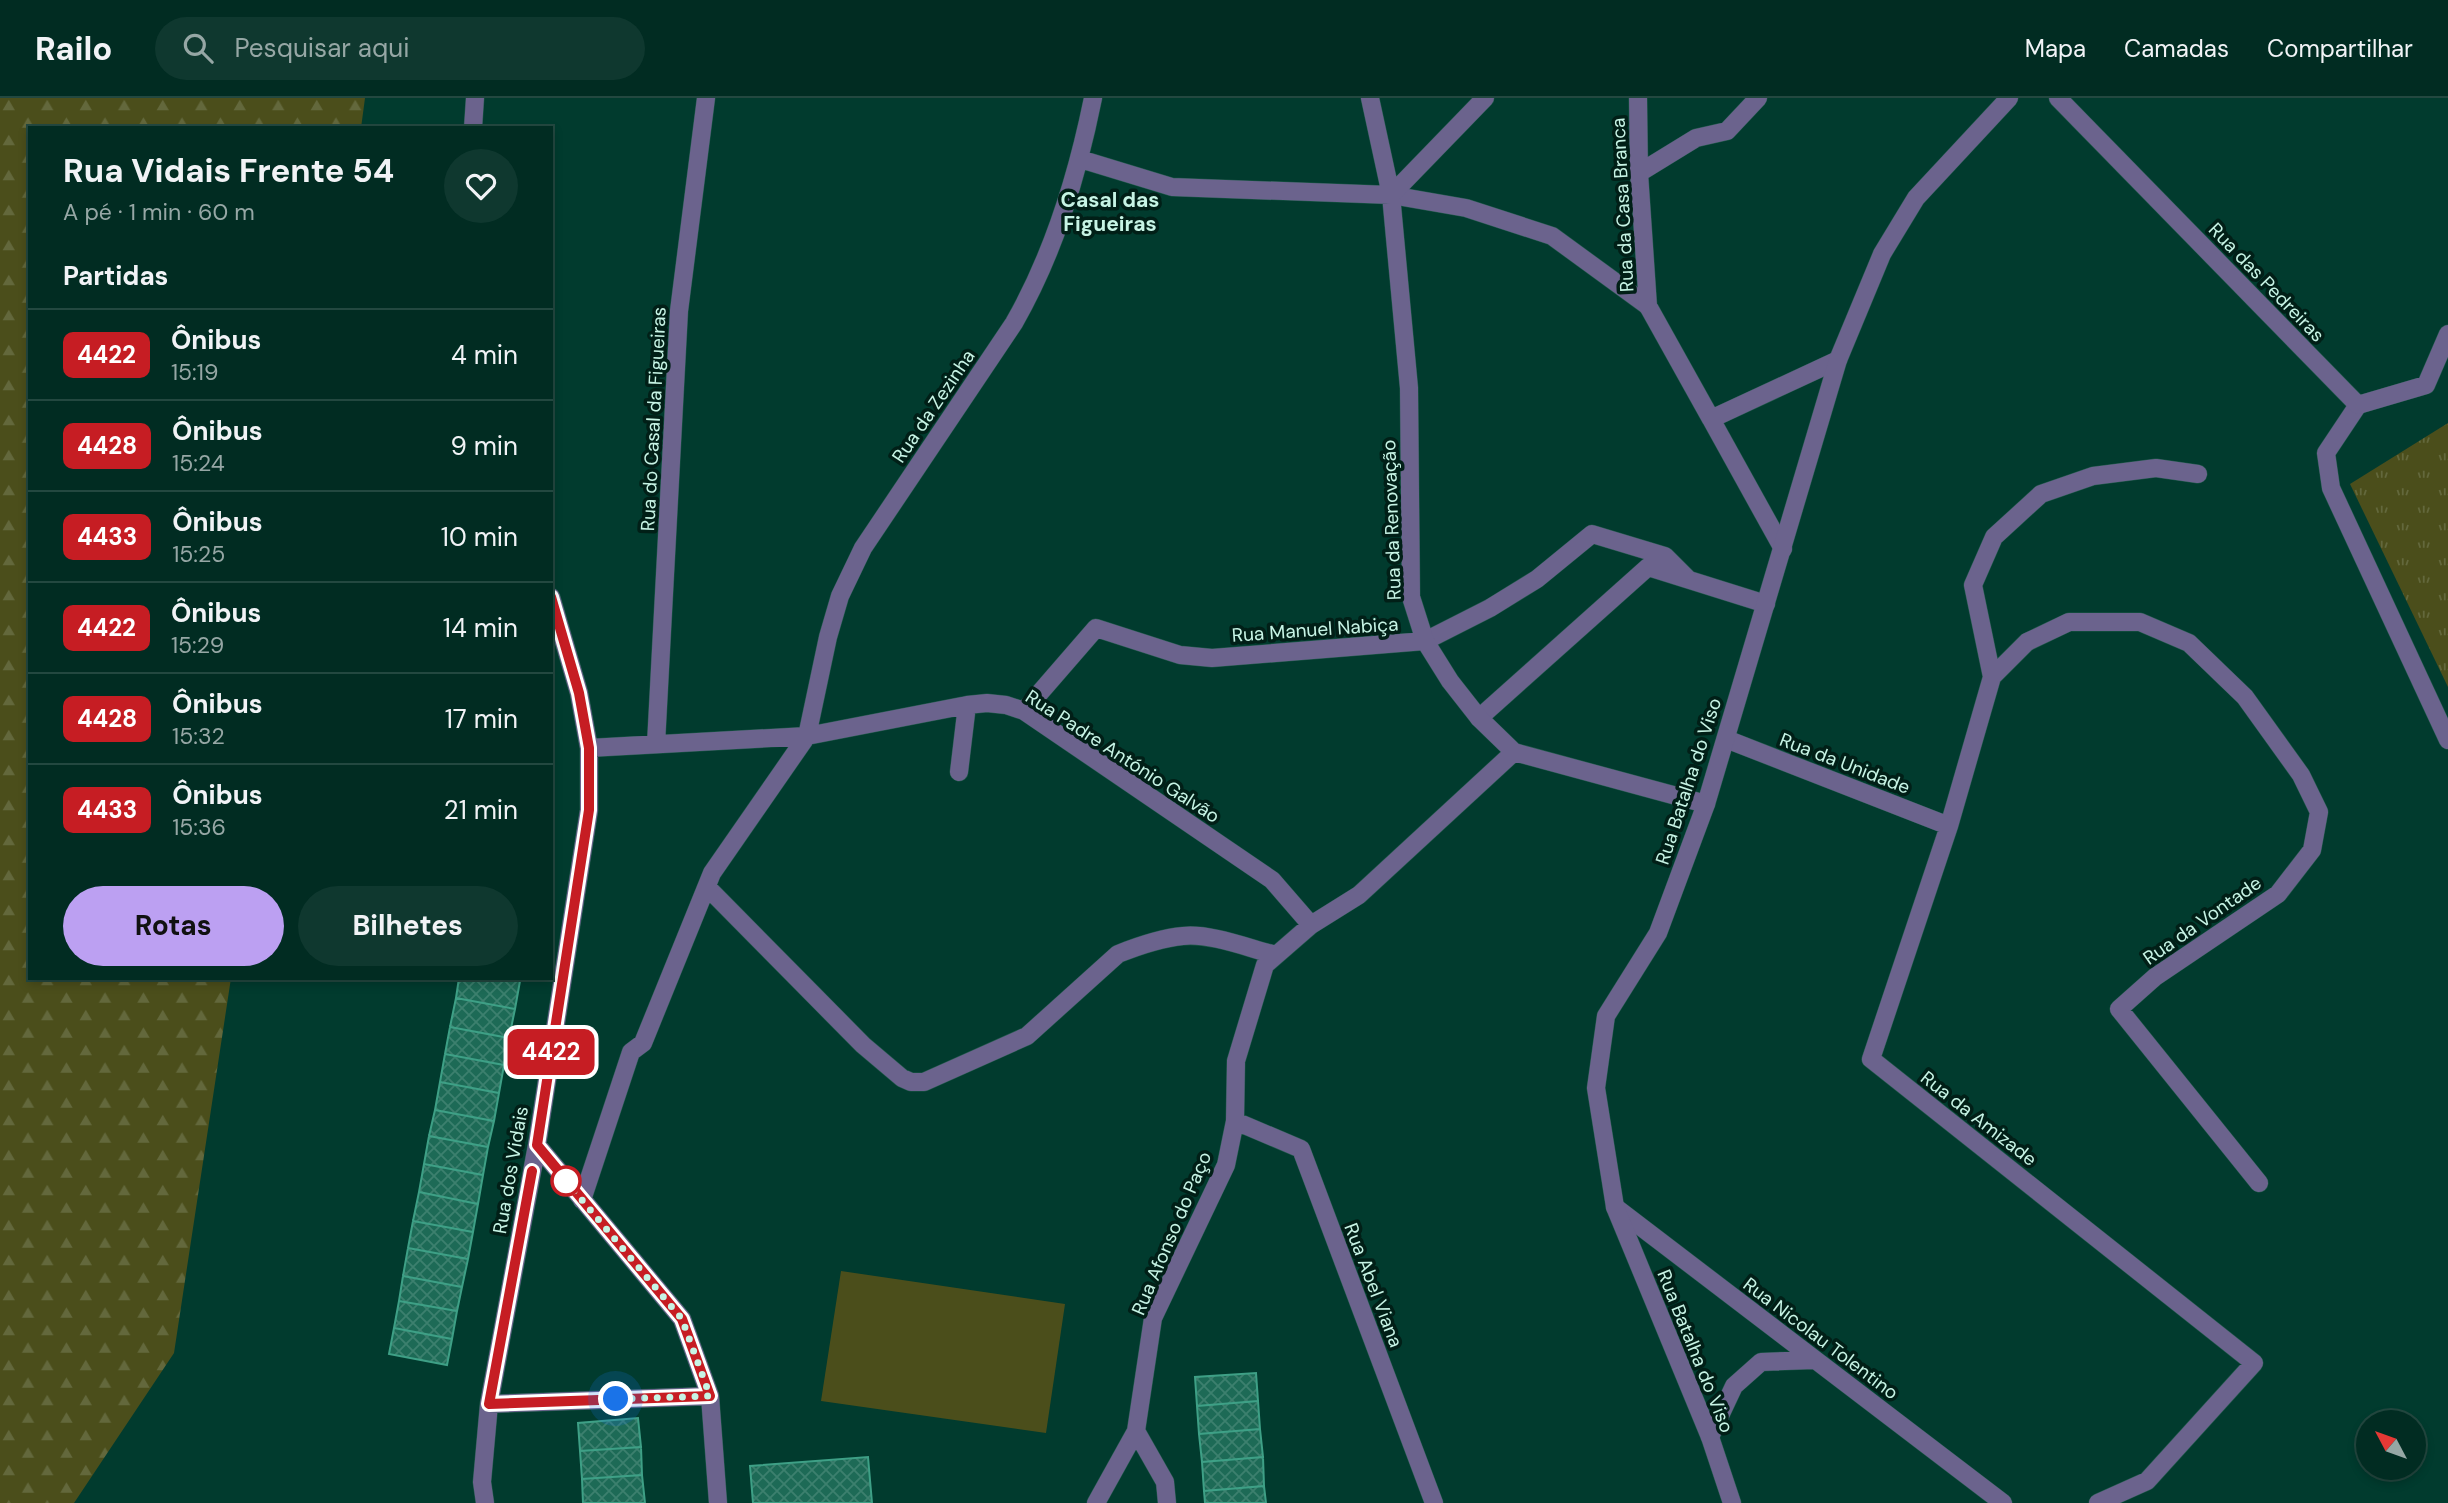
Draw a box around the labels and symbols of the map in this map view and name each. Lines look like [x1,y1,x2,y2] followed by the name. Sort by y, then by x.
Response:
[1605,117,1640,293] street label: Rua da Casa Branca
[1060,186,1160,238] district label: Casal das Figueiras
[2203,217,2330,347] street label: Rua das Pedreiras
[635,306,672,532] street label: Rua do Casal da Figueiras
[886,345,981,468] street label: Rua da Zezinha
[1376,439,1407,601] street label: Rua da Renovação
[1231,611,1399,648] street label: Rua Manuel Nabiça
[1021,684,1225,829] street label: Rua Padre António Galvão
[1650,695,1727,868] street label: Rua Batalha do Viso
[1776,727,1914,800] street label: Rua da Unidade
[2138,870,2266,971] street label: Rua da Vontade
[502,1029,600,1075] line badge: 4422
[1916,1065,2042,1172] street label: Rua da Amizade
[487,1104,534,1236] street label: Rua dos Vidais
[1126,1148,1217,1319] street label: Rua Afonso do Paço
[551,1166,581,1196] unlabelled marker
[1338,1220,1409,1351] street label: Rua Abel Viana
[1651,1266,1740,1436] street label: Rua Batalha do Viso
[1738,1272,1903,1405] street label: Rua Nicolau Tolentino
[598,1381,633,1416] your location
[2356,1410,2426,1480] north arrow

